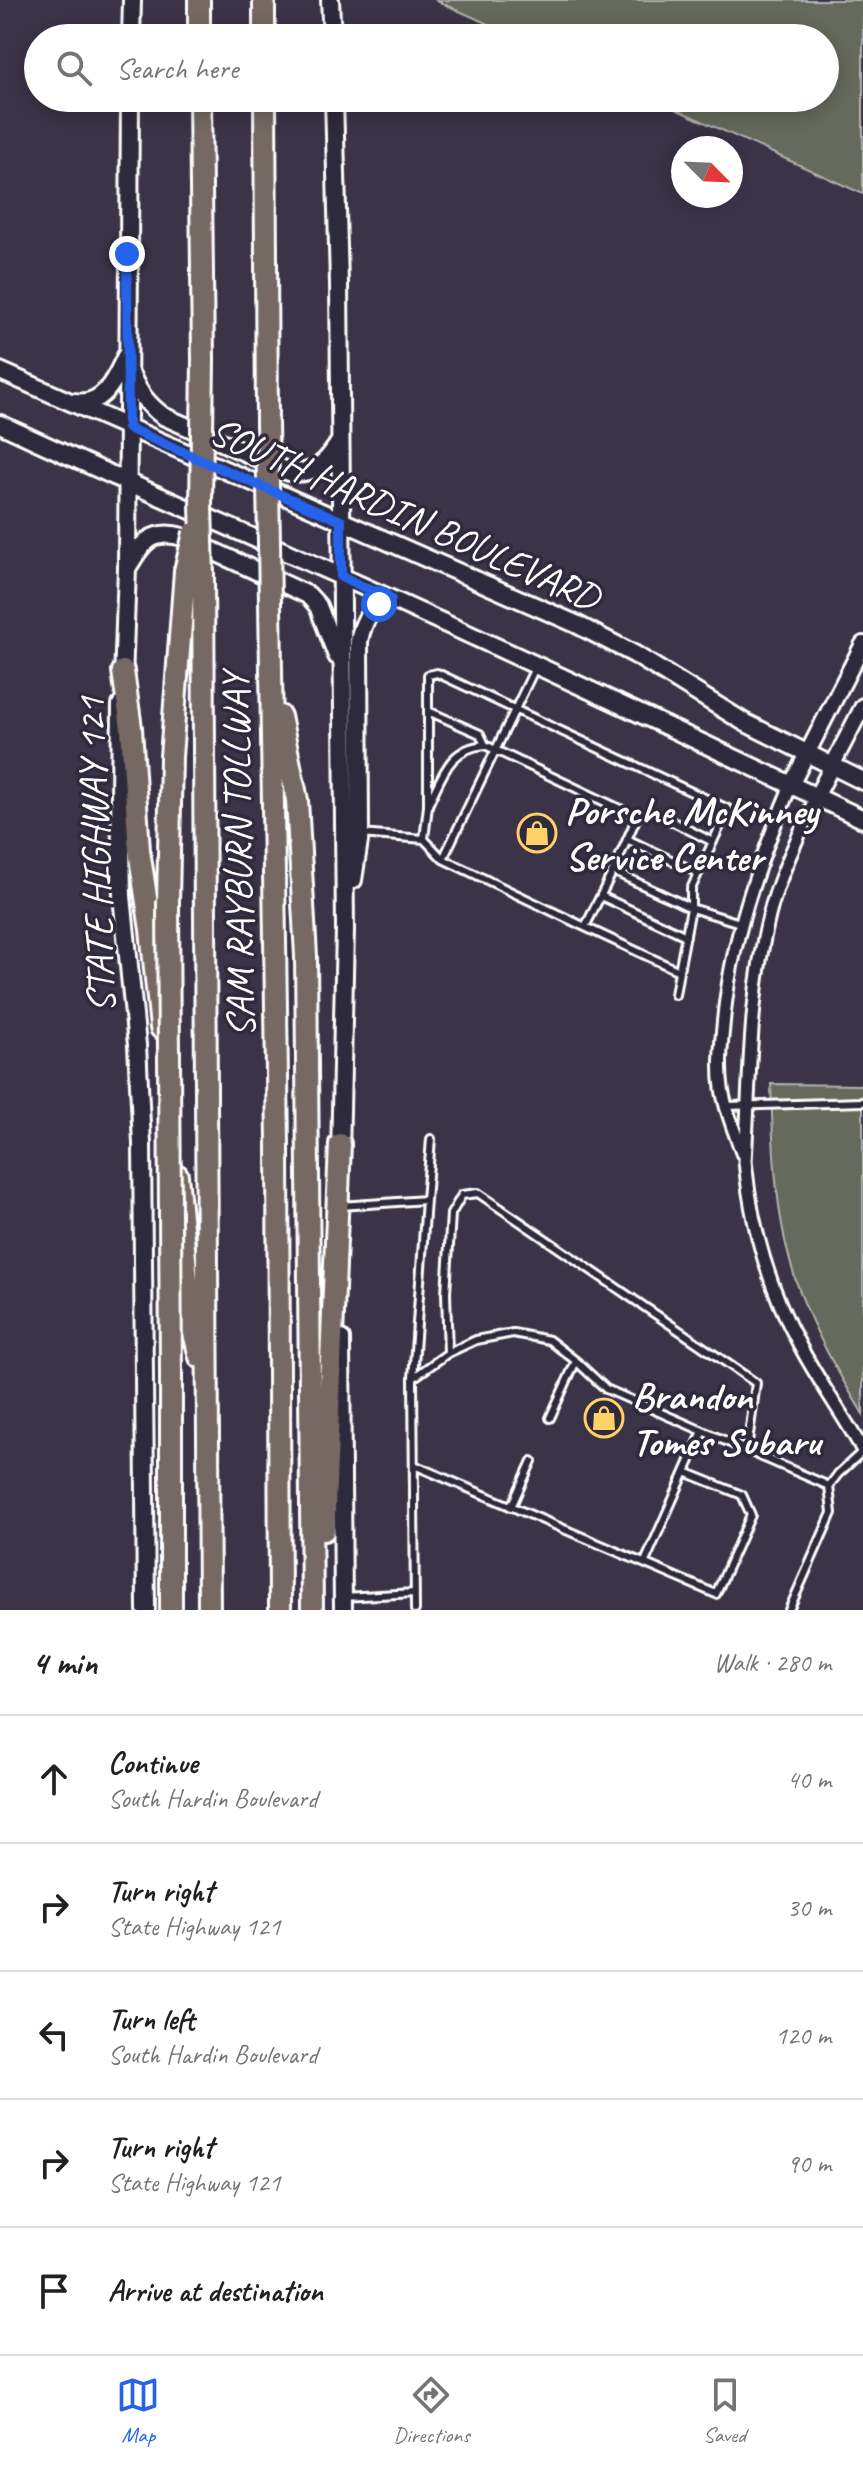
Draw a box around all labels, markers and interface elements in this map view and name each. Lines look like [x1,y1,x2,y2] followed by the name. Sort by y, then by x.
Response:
[24,24,839,112] search box
[52,46,96,90] icon: search
[116,49,238,87] text: Search here
[671,136,743,208] north arrow
[109,236,145,272] route end
[202,405,611,624] street label: SOUTH HARDIN BOULEVARD
[361,586,397,622] route start
[210,667,266,1038] street label: SAM RAYBURN TOLLWAY
[65,694,127,1014] street label: STATE HIGHWAY 121
[565,786,821,882] place label: Porsche McKinney Service Center
[516,812,558,854] shop icon: Porsche McKinney Service Center
[632,1371,824,1467] place label: Brandon Tomes Subaru
[583,1397,625,1439] shop icon: Brandon Tomes Subaru
[32,1641,97,1684] text: 4 min
[714,1646,831,1679] text: Walk · 280 m
[108,1744,198,1782] text: Continue
[32,1757,76,1801] icon: ahead
[787,1763,831,1796] text: 40 m
[108,1782,317,1815] text: South Hardin Boulevard
[108,1872,213,1910] text: Turn right
[32,1885,76,1929] icon: right
[787,1891,831,1924] text: 30 m
[108,1910,280,1943] text: State Highway 121
[108,2000,195,2038] text: Turn left
[32,2013,76,2057] icon: left
[775,2019,831,2052] text: 120 m
[108,2038,317,2071] text: South Hardin Boulevard
[108,2128,213,2166] text: Turn right
[32,2141,76,2185] icon: right
[787,2147,831,2180] text: 90 m
[108,2166,280,2199] text: State Highway 121
[32,2269,76,2313] icon: arrive
[108,2272,323,2310] text: Arrive at destination
[116,2373,160,2449] tab: Map
[393,2373,470,2449] tab: Directions
[703,2373,747,2449] tab: Saved

